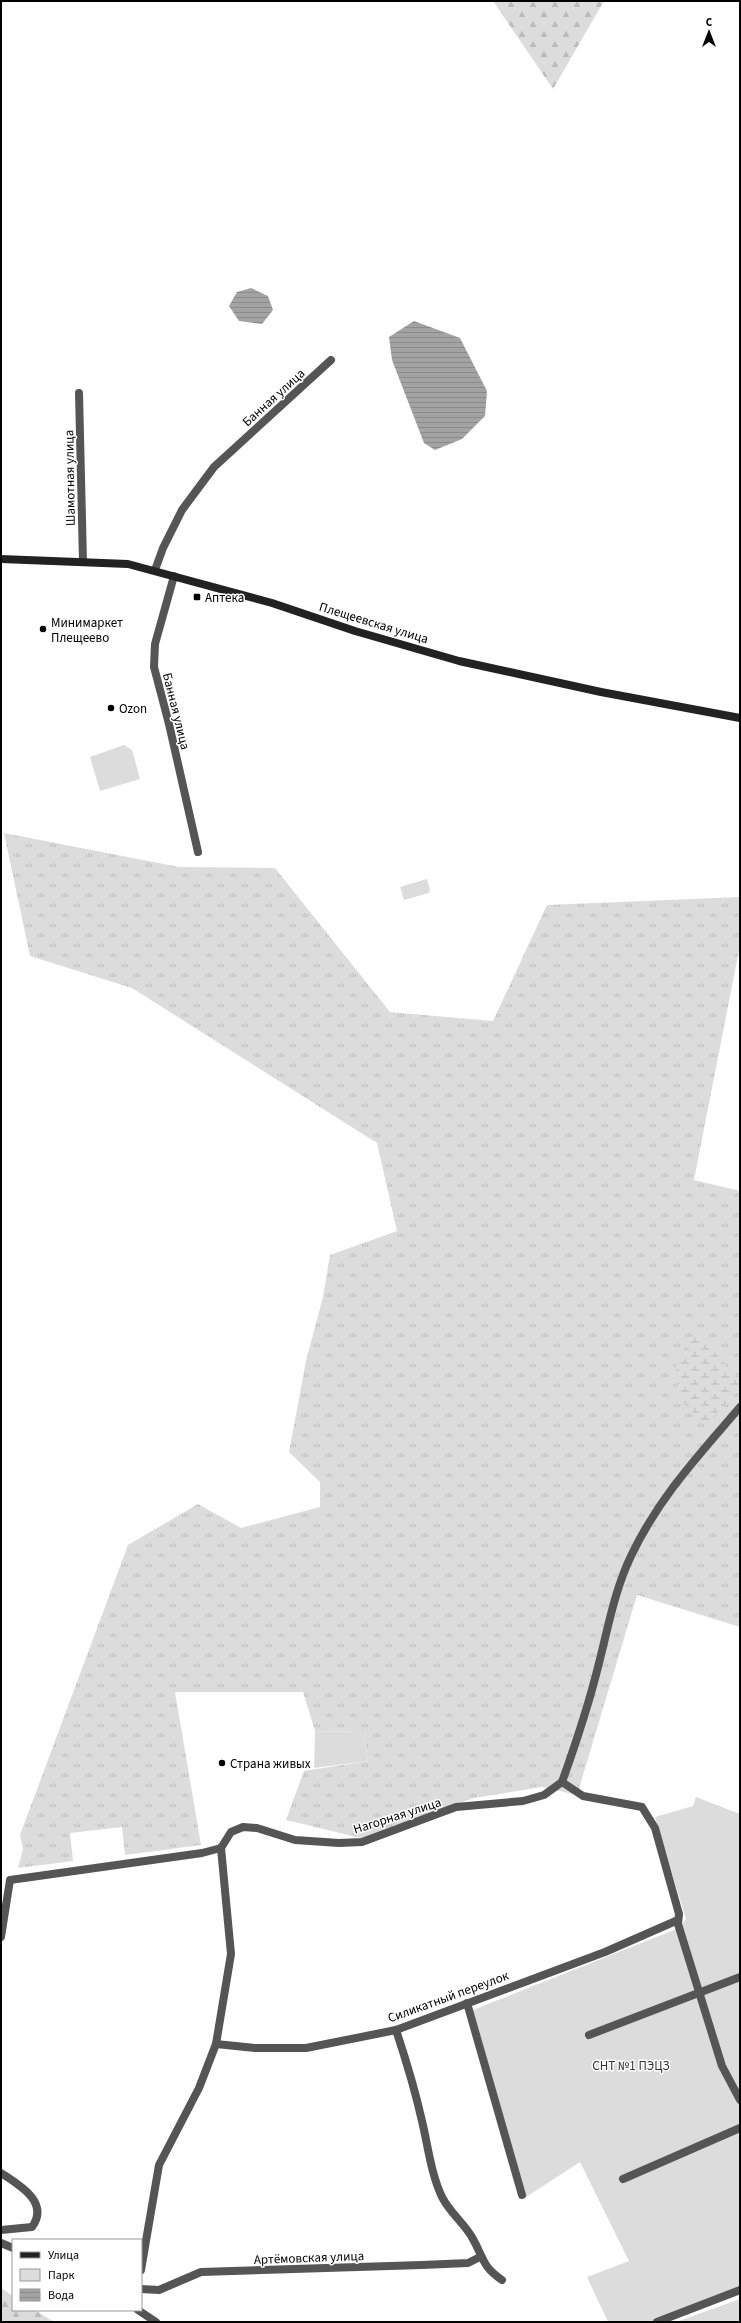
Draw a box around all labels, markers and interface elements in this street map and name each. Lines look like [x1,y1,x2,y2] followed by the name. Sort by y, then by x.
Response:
[689,12,729,52] north arrow
[706,15,713,30] text: С
[238,365,309,431] street label: Банная улица
[60,430,80,526] street label: Шамотная улица
[205,589,244,607] place label: Аптека
[192,592,202,602] marker: Аптека
[317,598,431,648] street label: Плещеевская улица
[51,614,123,647] place label: Минимаркет Плещеево
[38,624,48,634] marker: Минимаркет Плещеево
[158,671,194,752] street label: Банная улица
[119,700,147,718] place label: Ozon
[106,703,116,713] marker: Ozon
[230,1755,311,1773] place label: Страна живых
[217,1758,227,1768] marker: Страна живых
[351,1793,444,1839] street label: Нагорная улица
[385,1967,512,2027] street label: Силикатный переулок
[592,2057,670,2075] park label: СНТ №1 ПЭЦЗ
[12,2239,142,2311] legend
[48,2247,79,2264] text: Улица
[254,2247,364,2269] street label: Артёмовская улица
[48,2267,74,2284] text: Парк
[48,2287,74,2304] text: Вода

